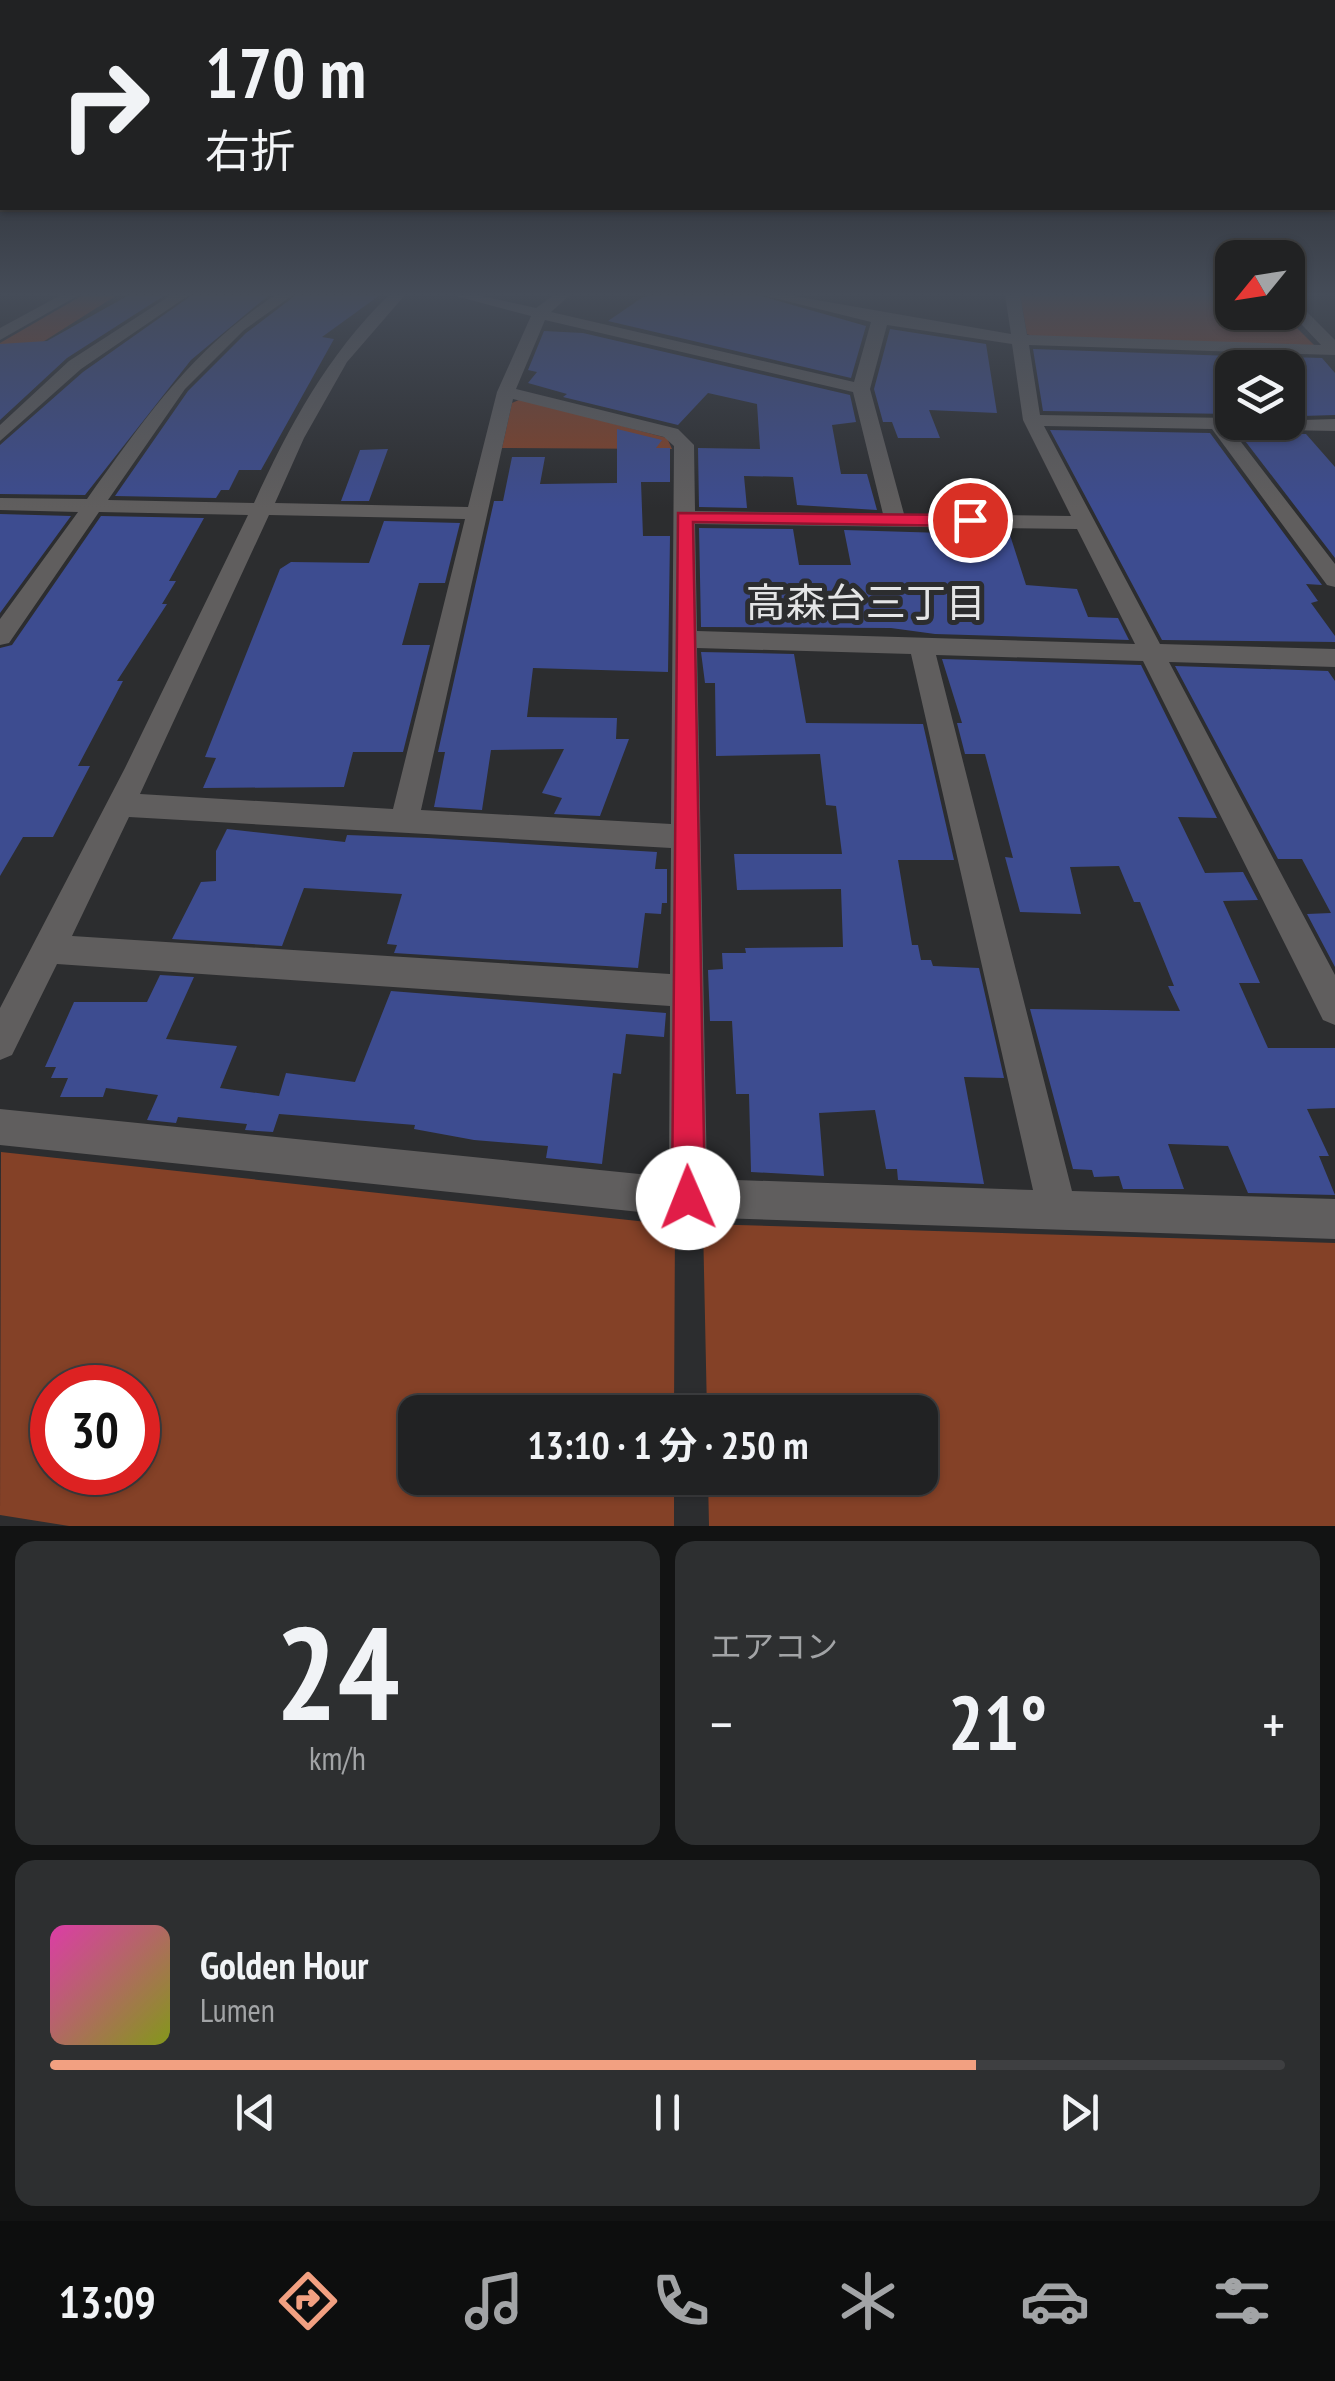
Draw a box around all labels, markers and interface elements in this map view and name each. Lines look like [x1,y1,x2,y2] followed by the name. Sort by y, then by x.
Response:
[205,27,366,117] text: 170 m
[40,40,170,170] icon: right
[205,121,295,179] text: 右折
[1215,240,1305,330] north arrow
[1215,240,1305,440] map controls
[1215,350,1305,440] button: layers
[928,478,1013,563] pin
[943,493,998,548] icon: arrive
[746,576,986,628] district label: 高森台三丁目
[636,1146,740,1250] position arrow
[30,1365,160,1495] speed limit sign: 30
[528,1420,808,1469] text: 13:10 · 1 分 · 250 m
[275,1588,400,1756] text: 24
[710,1625,838,1667] text: エアコン
[948,1674,1047,1771] text: 21°
[710,1688,733,1759] text: −
[1262,1688,1285,1759] text: +
[309,1737,366,1779] text: km/h
[200,1940,369,1989] text: Golden Hour
[200,1989,275,2031] text: Lumen
[228,2085,283,2140] icon: previous
[640,2085,695,2140] icon: pause
[1052,2085,1107,2140] icon: next
[273,2266,343,2336] icon: directions
[459,2266,529,2336] icon: music
[646,2266,716,2336] icon: phone
[833,2266,903,2336] icon: climate
[1020,2266,1090,2336] icon: car
[1207,2266,1277,2336] icon: filters
[58,2272,156,2330] text: 13:09

